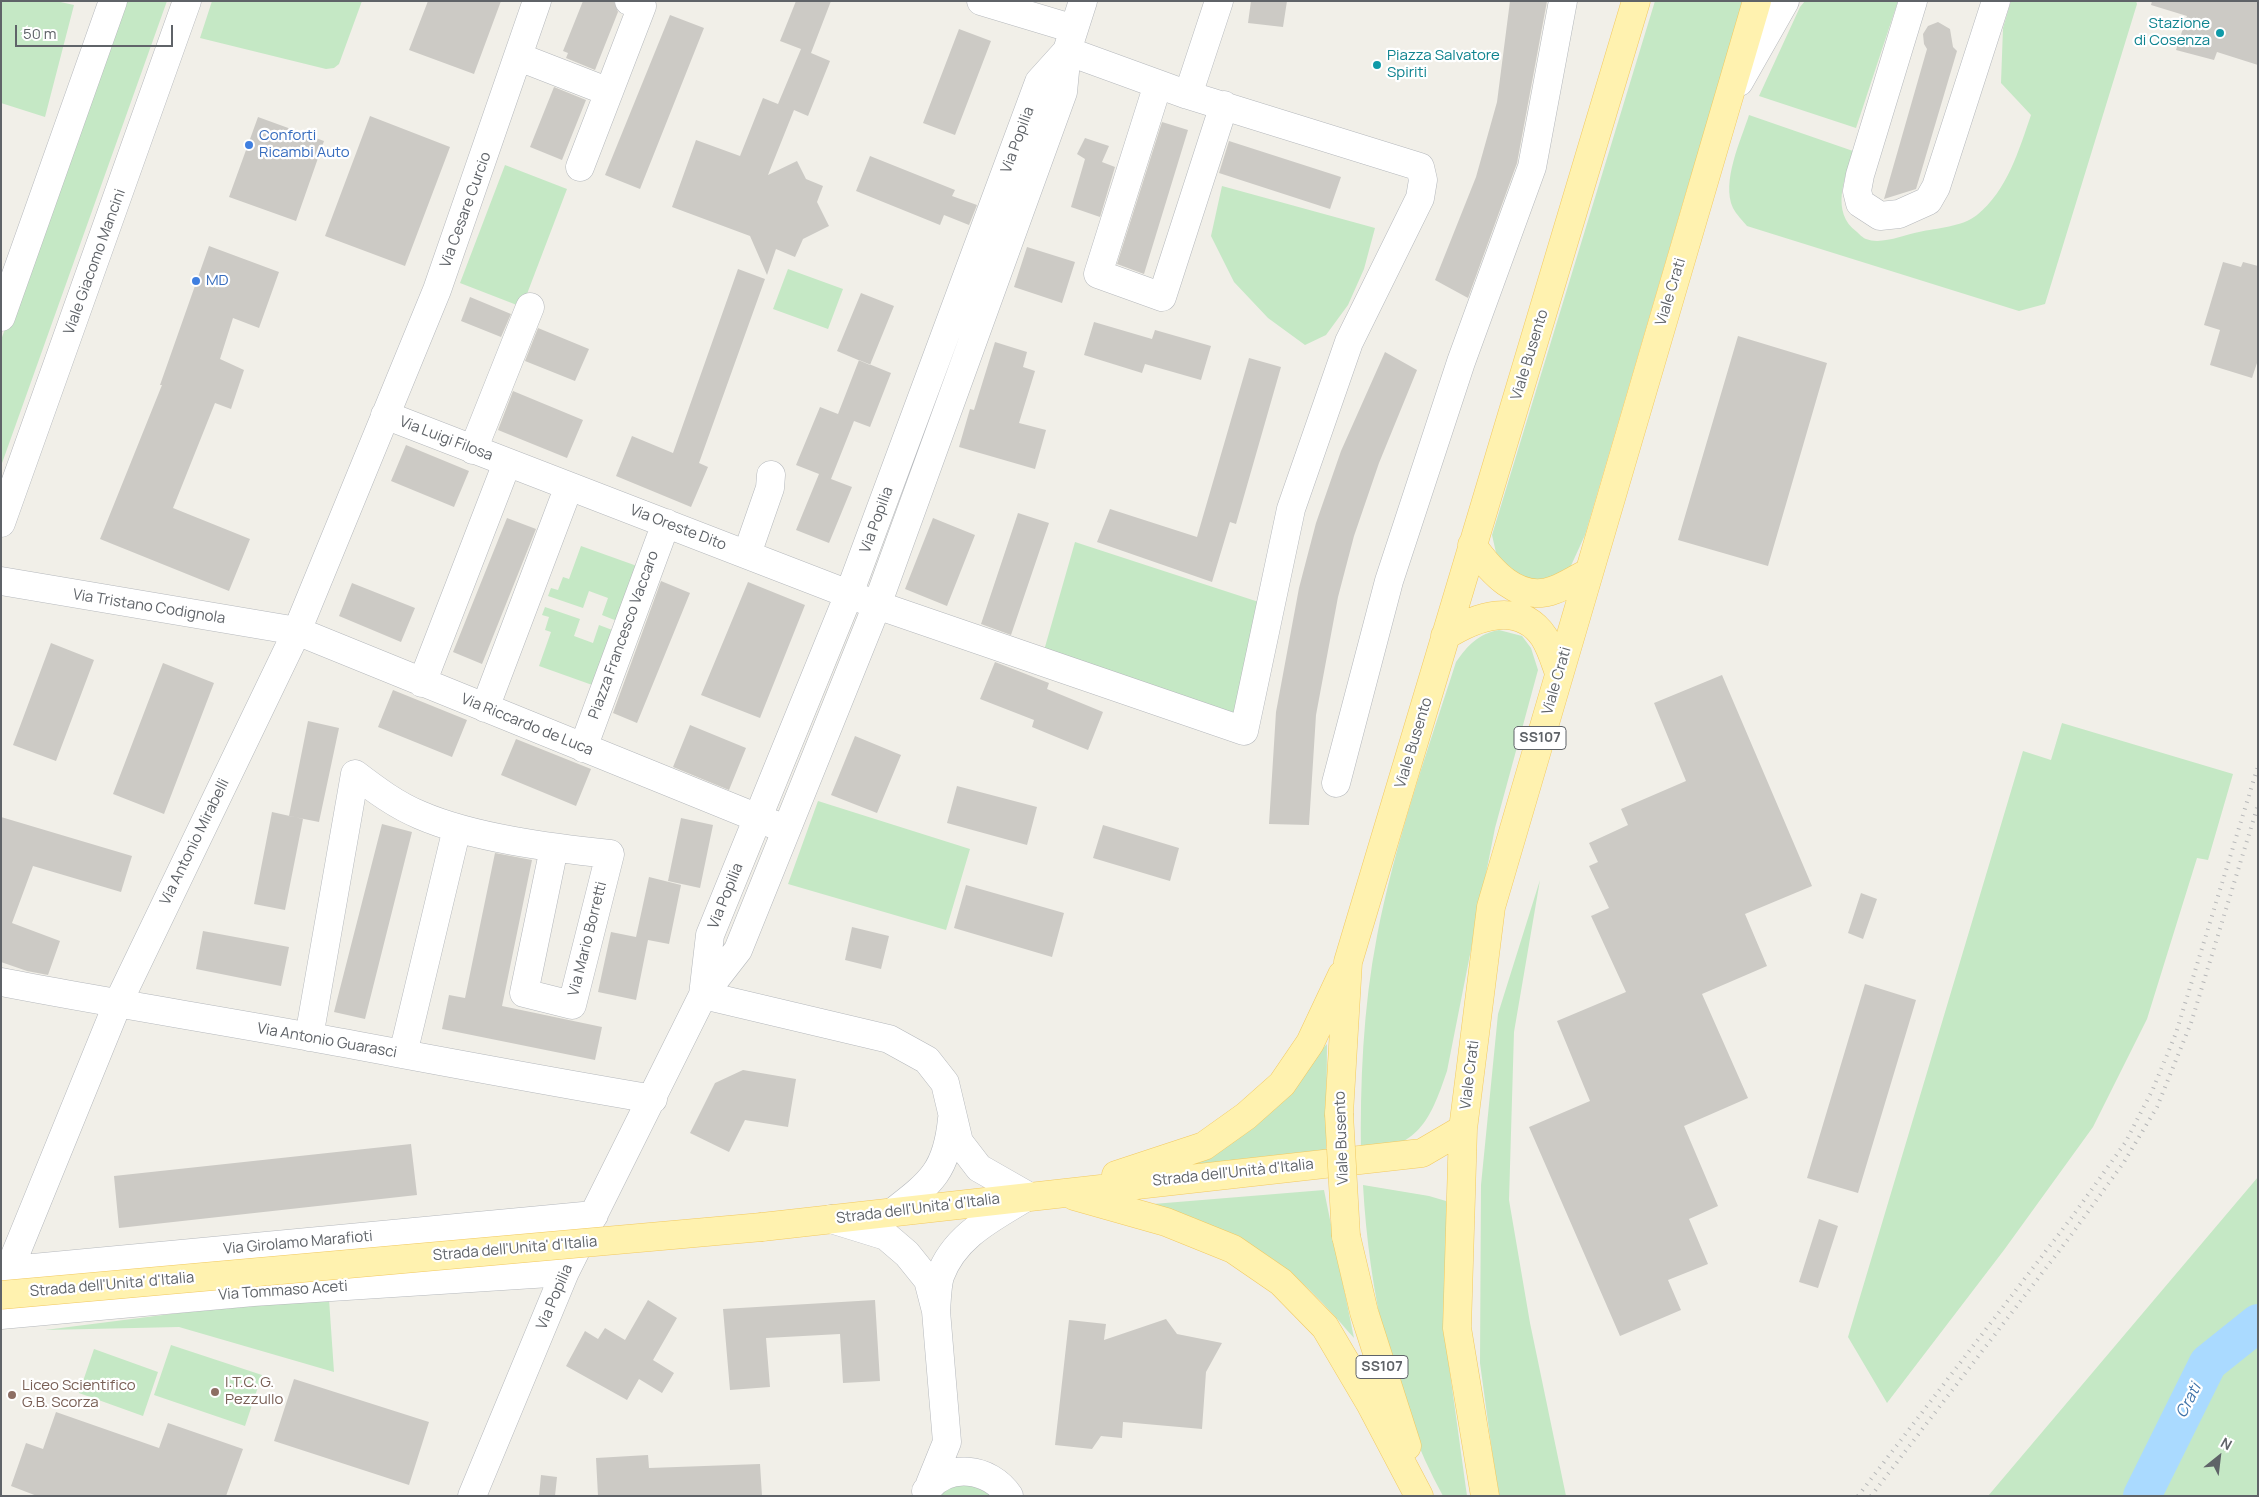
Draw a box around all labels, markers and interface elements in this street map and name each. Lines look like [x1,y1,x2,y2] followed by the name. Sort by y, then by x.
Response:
[18,15,175,47] scale bar
[2134,15,2210,50] place label: Stazione di Cosenza
[23,23,57,44] text: 50 m
[2214,27,2226,39] marker: Stazione di Cosenza
[1387,47,1500,82] place label: Piazza Salvatore Spiriti
[1371,59,1383,71] marker: Piazza Salvatore Spiriti
[998,104,1038,176] street label: Via Popilia
[259,127,350,162] place label: Conforti Ricambi Auto
[243,139,255,151] marker: Conforti Ricambi Auto
[437,150,495,270] street label: Via Cesare Curcio
[60,187,130,337] street label: Viale Giacomo Mancini
[1652,256,1690,328] street label: Viale Crati
[206,272,229,290] place label: MD
[190,275,202,287] marker: MD
[1508,307,1552,403] street label: Viale Busento
[397,413,495,465] street label: Via Luigi Filosa
[857,484,897,556] street label: Via Popilia
[627,501,729,555] street label: Via Oreste Dito
[585,548,663,722] street label: Piazza Francesco Vaccaro
[71,586,227,628] street label: Via Tristano Codignola
[1539,645,1575,717] street label: Viale Crati
[458,690,596,760] street label: Via Riccardo de Luca
[1392,695,1436,791] street label: Viale Busento
[1514,726,1566,750] road number: SS107
[157,776,233,908] street label: Via Antonio Mirabelli
[705,861,747,931] street label: Via Popilia
[565,880,611,998] street label: Via Mario Borretti
[256,1020,398,1062] street label: Via Antonio Guarasci
[1457,1039,1483,1111] street label: Viale Crati
[1331,1091,1353,1185] street label: Viale Busento
[1152,1156,1314,1190] street label: Strada dell'Unità d'Italia
[835,1190,1001,1228] street label: Strada dell'Unita' d'Italia
[223,1227,373,1259] street label: Via Girolamo Marafioti
[432,1233,598,1265] street label: Strada dell'Unita' d'Italia
[533,1262,577,1332] street label: Via Popilia
[29,1269,195,1301] street label: Strada dell'Unita' d'Italia
[218,1278,348,1304] street label: Via Tommaso Aceti
[1356,1355,1408,1378] road number: SS107
[225,1374,283,1409] place label: I.T.C. G. Pezzullo
[22,1377,136,1412] place label: Liceo Scientifico G.B. Scorza
[2172,1381,2206,1421] water label: Crati
[209,1386,221,1398] marker: I.T.C. G. Pezzullo
[6,1389,18,1401] marker: Liceo Scientifico G.B. Scorza
[2194,1432,2244,1482] north arrow
[2218,1433,2236,1454] text: N

